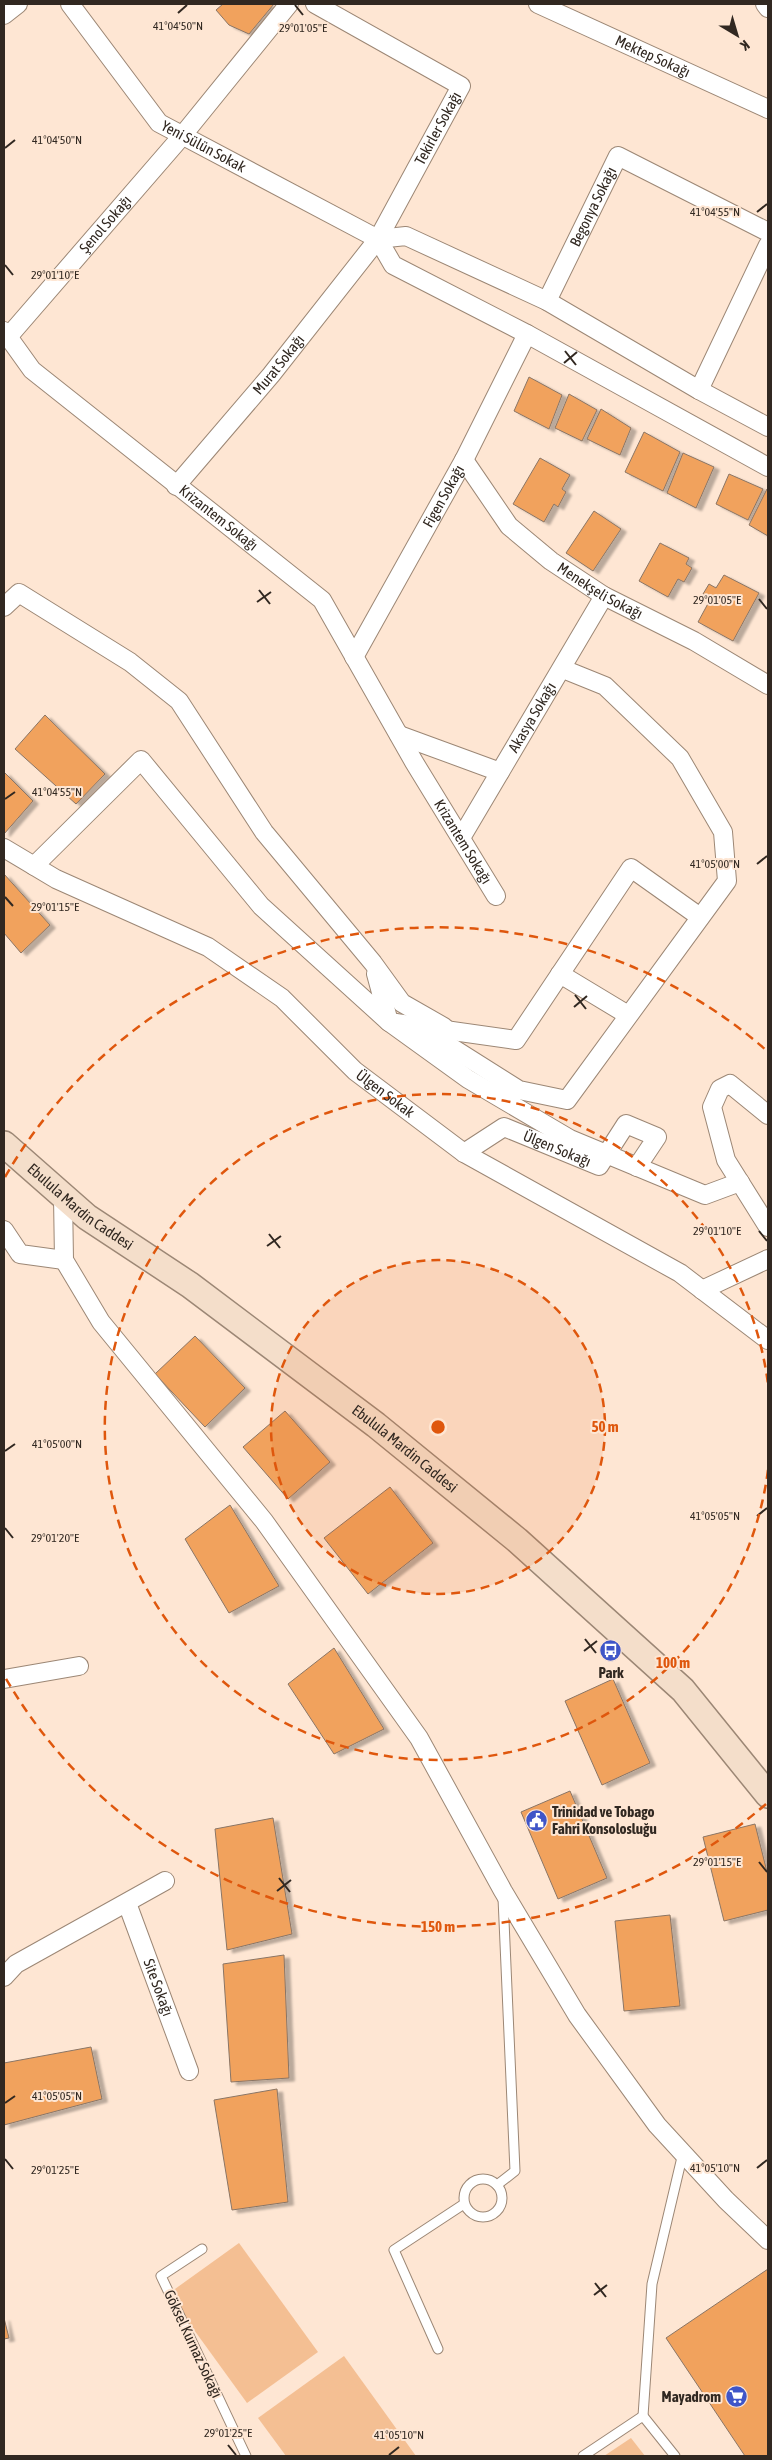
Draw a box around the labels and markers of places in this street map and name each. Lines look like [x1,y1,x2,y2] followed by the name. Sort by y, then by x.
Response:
[429,1418,447,1436] centre of rings
[599,1638,623,1662] bus stop icon: Park
[598,1664,624,1681] place label: Park
[552,1803,657,1837] place label: Trinidad ve Tobago Fahri Konsolosluğu
[524,1809,548,1833] public building icon: Trinidad ve Tobago Fahri Konsolosluğu
[725,2385,749,2409] supermarket icon: Mayadrom
[662,2388,721,2405] place label: Mayadrom

